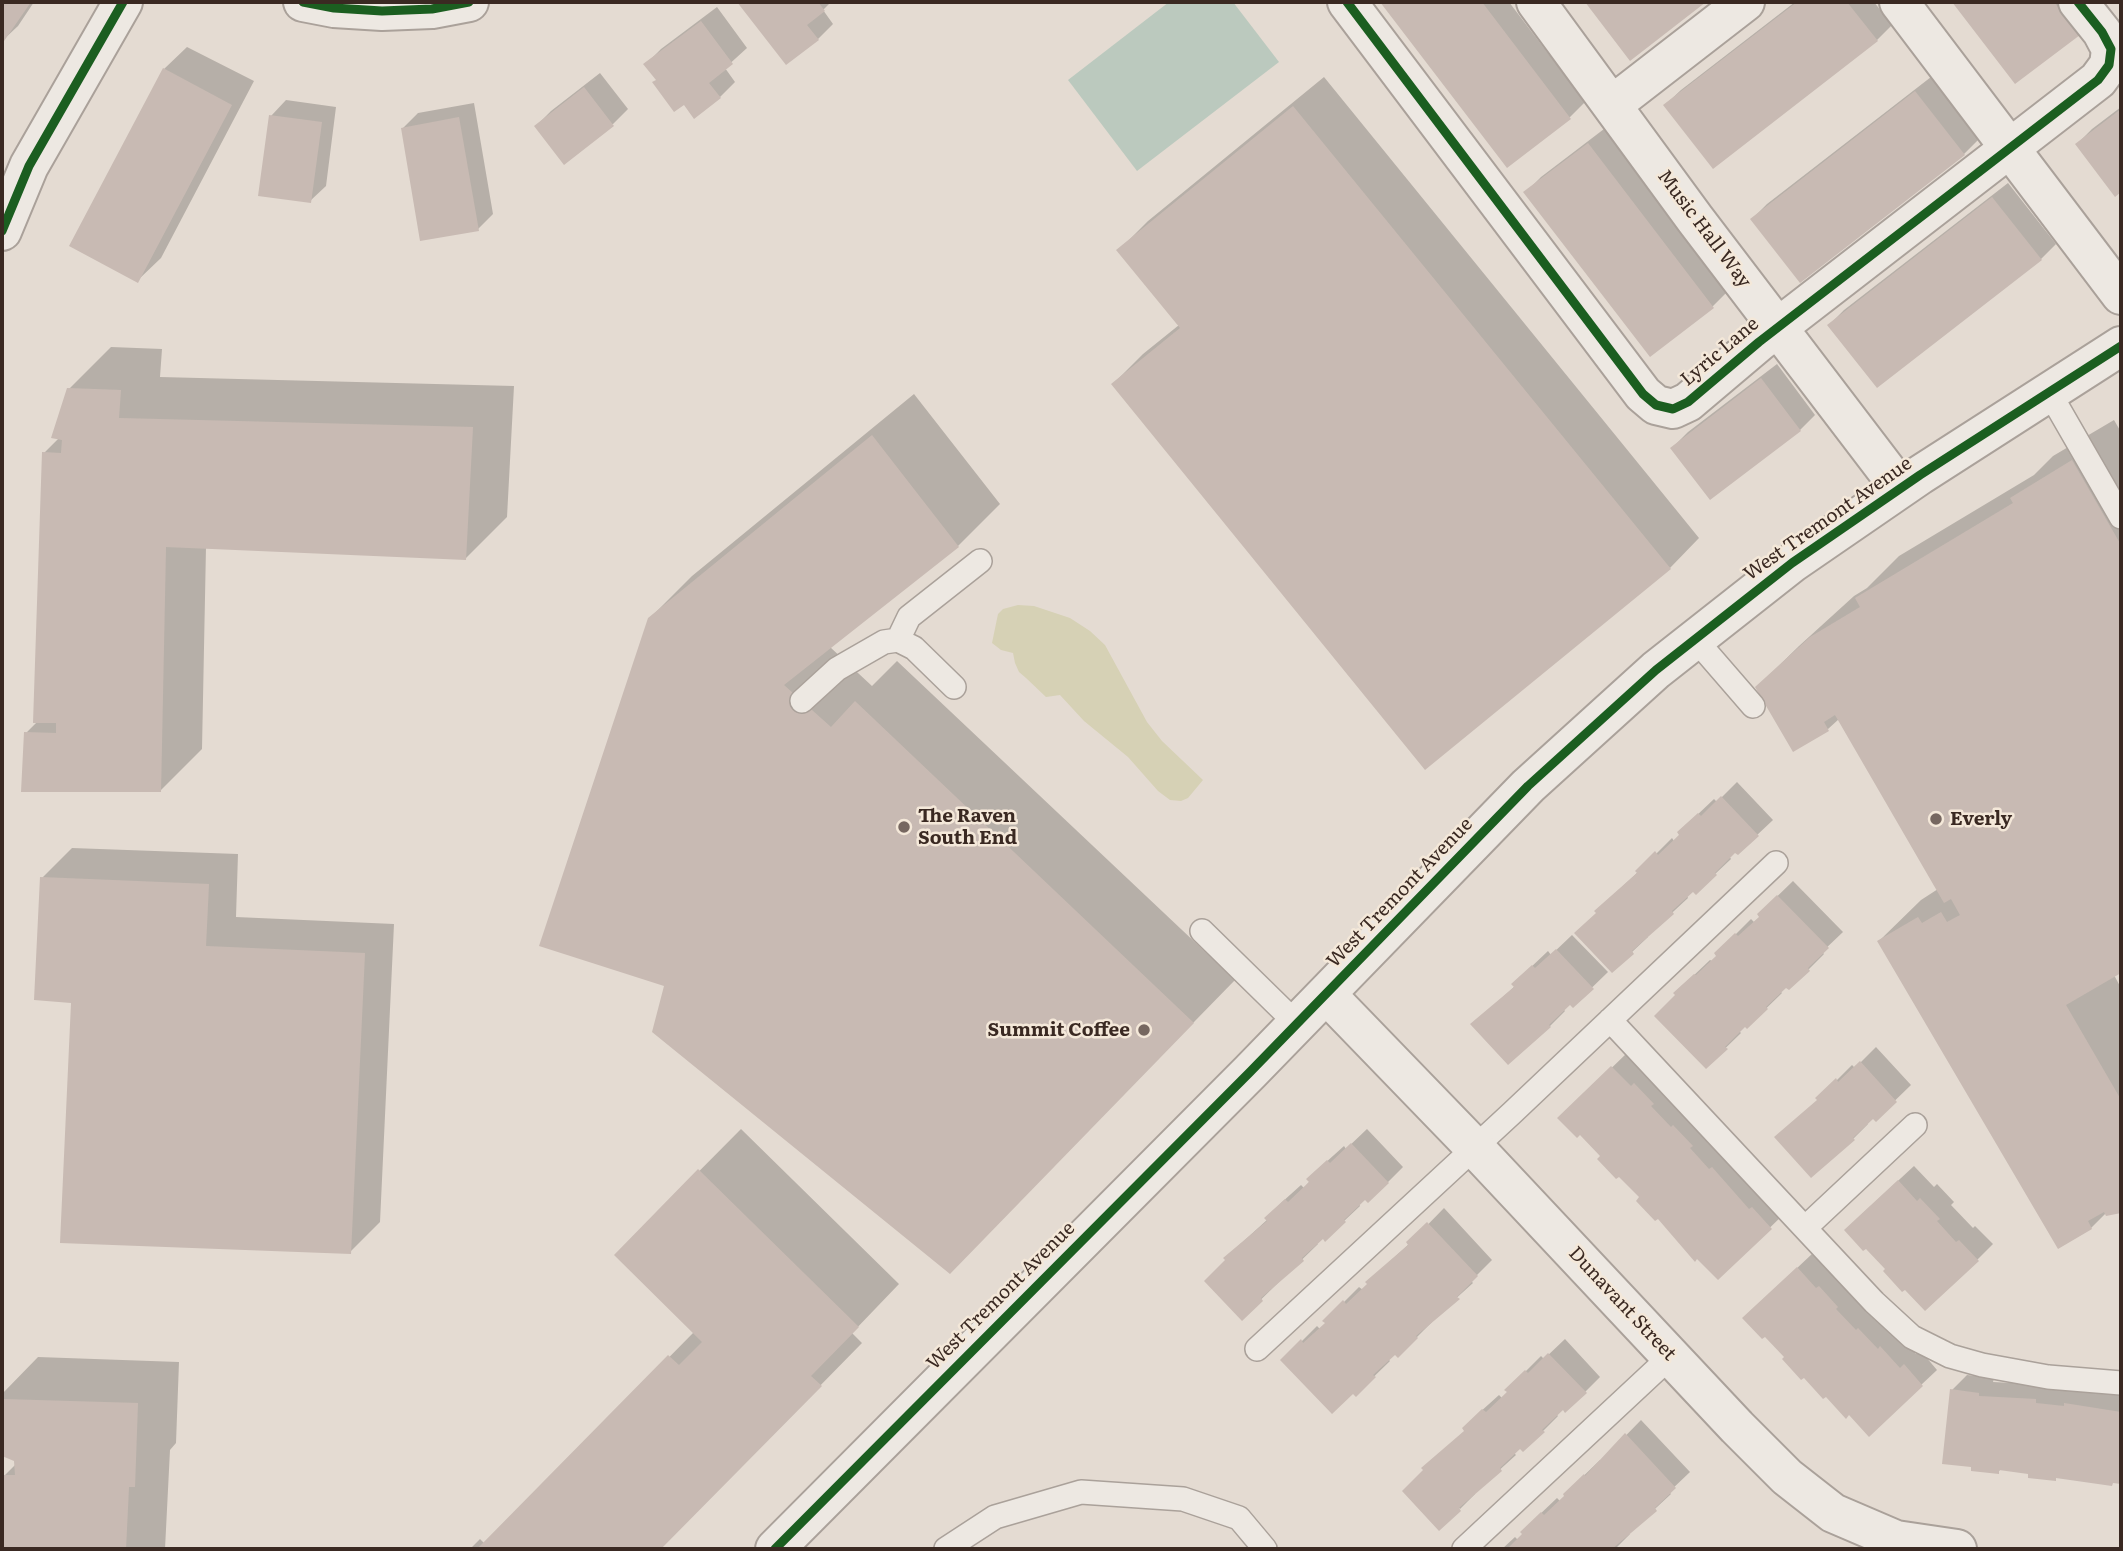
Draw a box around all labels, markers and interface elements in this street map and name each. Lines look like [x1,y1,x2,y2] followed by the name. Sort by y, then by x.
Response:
[1652,166,1756,292] street label: Music Hall Way
[1676,313,1764,391] street label: Lyric Lane
[1740,452,1916,586] street label: West Tremont Avenue
[918,805,1017,849] place label: The Raven South End
[1950,808,2012,830] place label: Everly
[1928,811,1944,827] marker: Everly
[1322,813,1478,973] street label: West Tremont Avenue
[896,819,912,835] marker: The Raven South End
[988,1019,1130,1041] place label: Summit Coffee
[1136,1022,1152,1038] marker: Summit Coffee
[922,1217,1080,1375] street label: West Tremont Avenue
[1563,1242,1681,1366] street label: Dunavant Street

